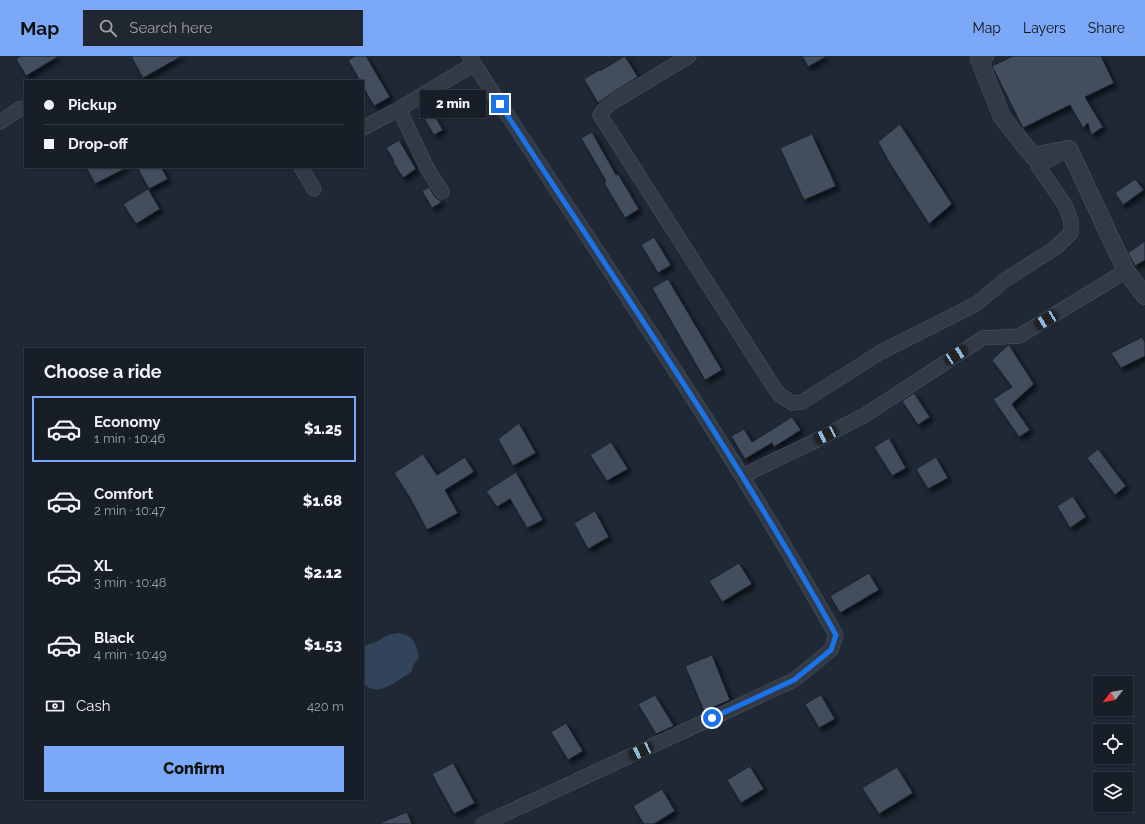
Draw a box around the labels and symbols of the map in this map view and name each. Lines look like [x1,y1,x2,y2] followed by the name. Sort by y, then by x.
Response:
[420,90,486,118] callout: 2 min
[491,95,509,113] route end
[1033,309,1059,331] car
[943,343,969,367] car
[813,424,839,446] car
[1093,676,1133,716] north arrow
[703,709,721,727] route start
[628,740,654,762] car

